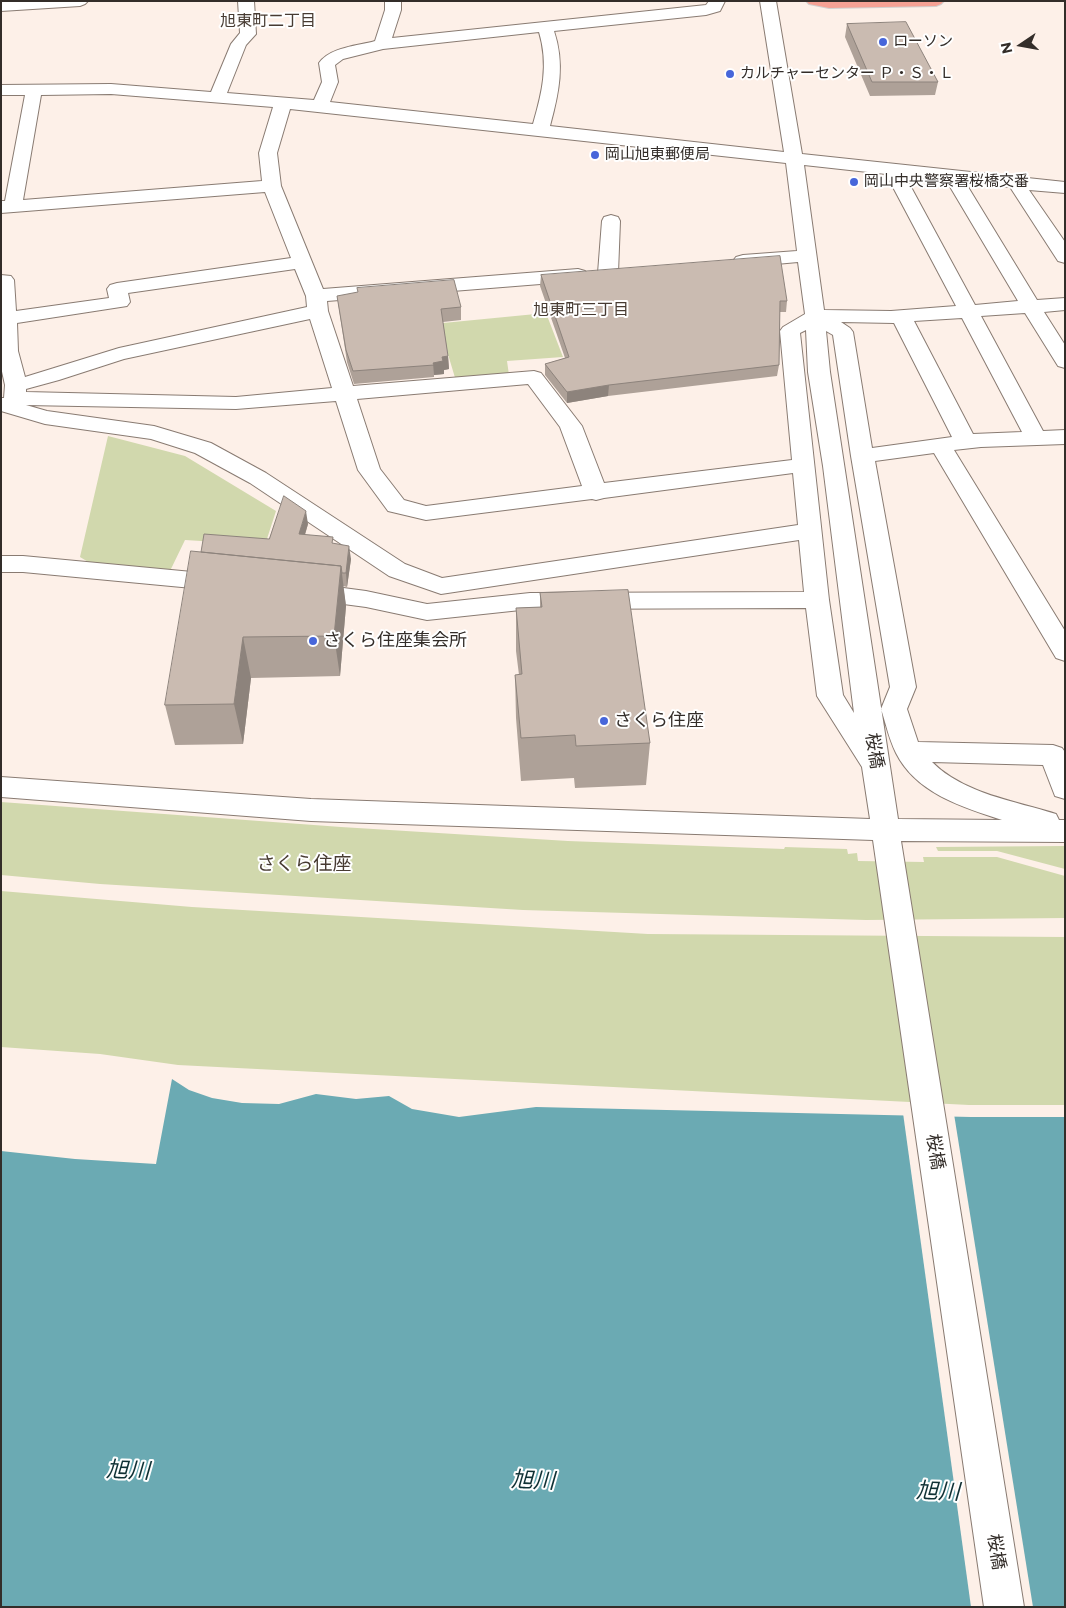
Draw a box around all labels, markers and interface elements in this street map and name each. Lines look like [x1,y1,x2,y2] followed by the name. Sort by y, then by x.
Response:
[220,11,316,31] district label: 旭東町二丁目
[996,20,1046,70] north arrow
[893,33,953,51] place label: ローソン
[877,36,889,48] marker: ローソン
[996,41,1016,56] text: N
[740,65,954,83] place label: カルチャーセンター Ｐ・Ｓ・Ｌ
[724,68,736,80] marker: カルチャーセンター Ｐ・Ｓ・Ｌ
[605,146,710,164] place label: 岡山旭東郵便局
[589,149,601,161] marker: 岡山旭東郵便局
[864,173,1029,191] place label: 岡山中央警察署桜橋交番
[848,176,860,188] marker: 岡山中央警察署桜橋交番
[533,300,629,320] district label: 旭東町三丁目
[323,630,467,652] place label: さくら住座集会所
[307,635,319,647] marker: さくら住座集会所
[614,710,704,732] place label: さくら住座
[598,715,610,727] marker: さくら住座
[861,732,887,770] street label: 桜橋
[257,853,351,875] district label: さくら住座
[922,1133,948,1171] street label: 桜橋
[106,1457,150,1485] water label: 旭川
[511,1467,555,1495] water label: 旭川
[916,1478,960,1506] water label: 旭川
[983,1533,1009,1571] street label: 桜橋

